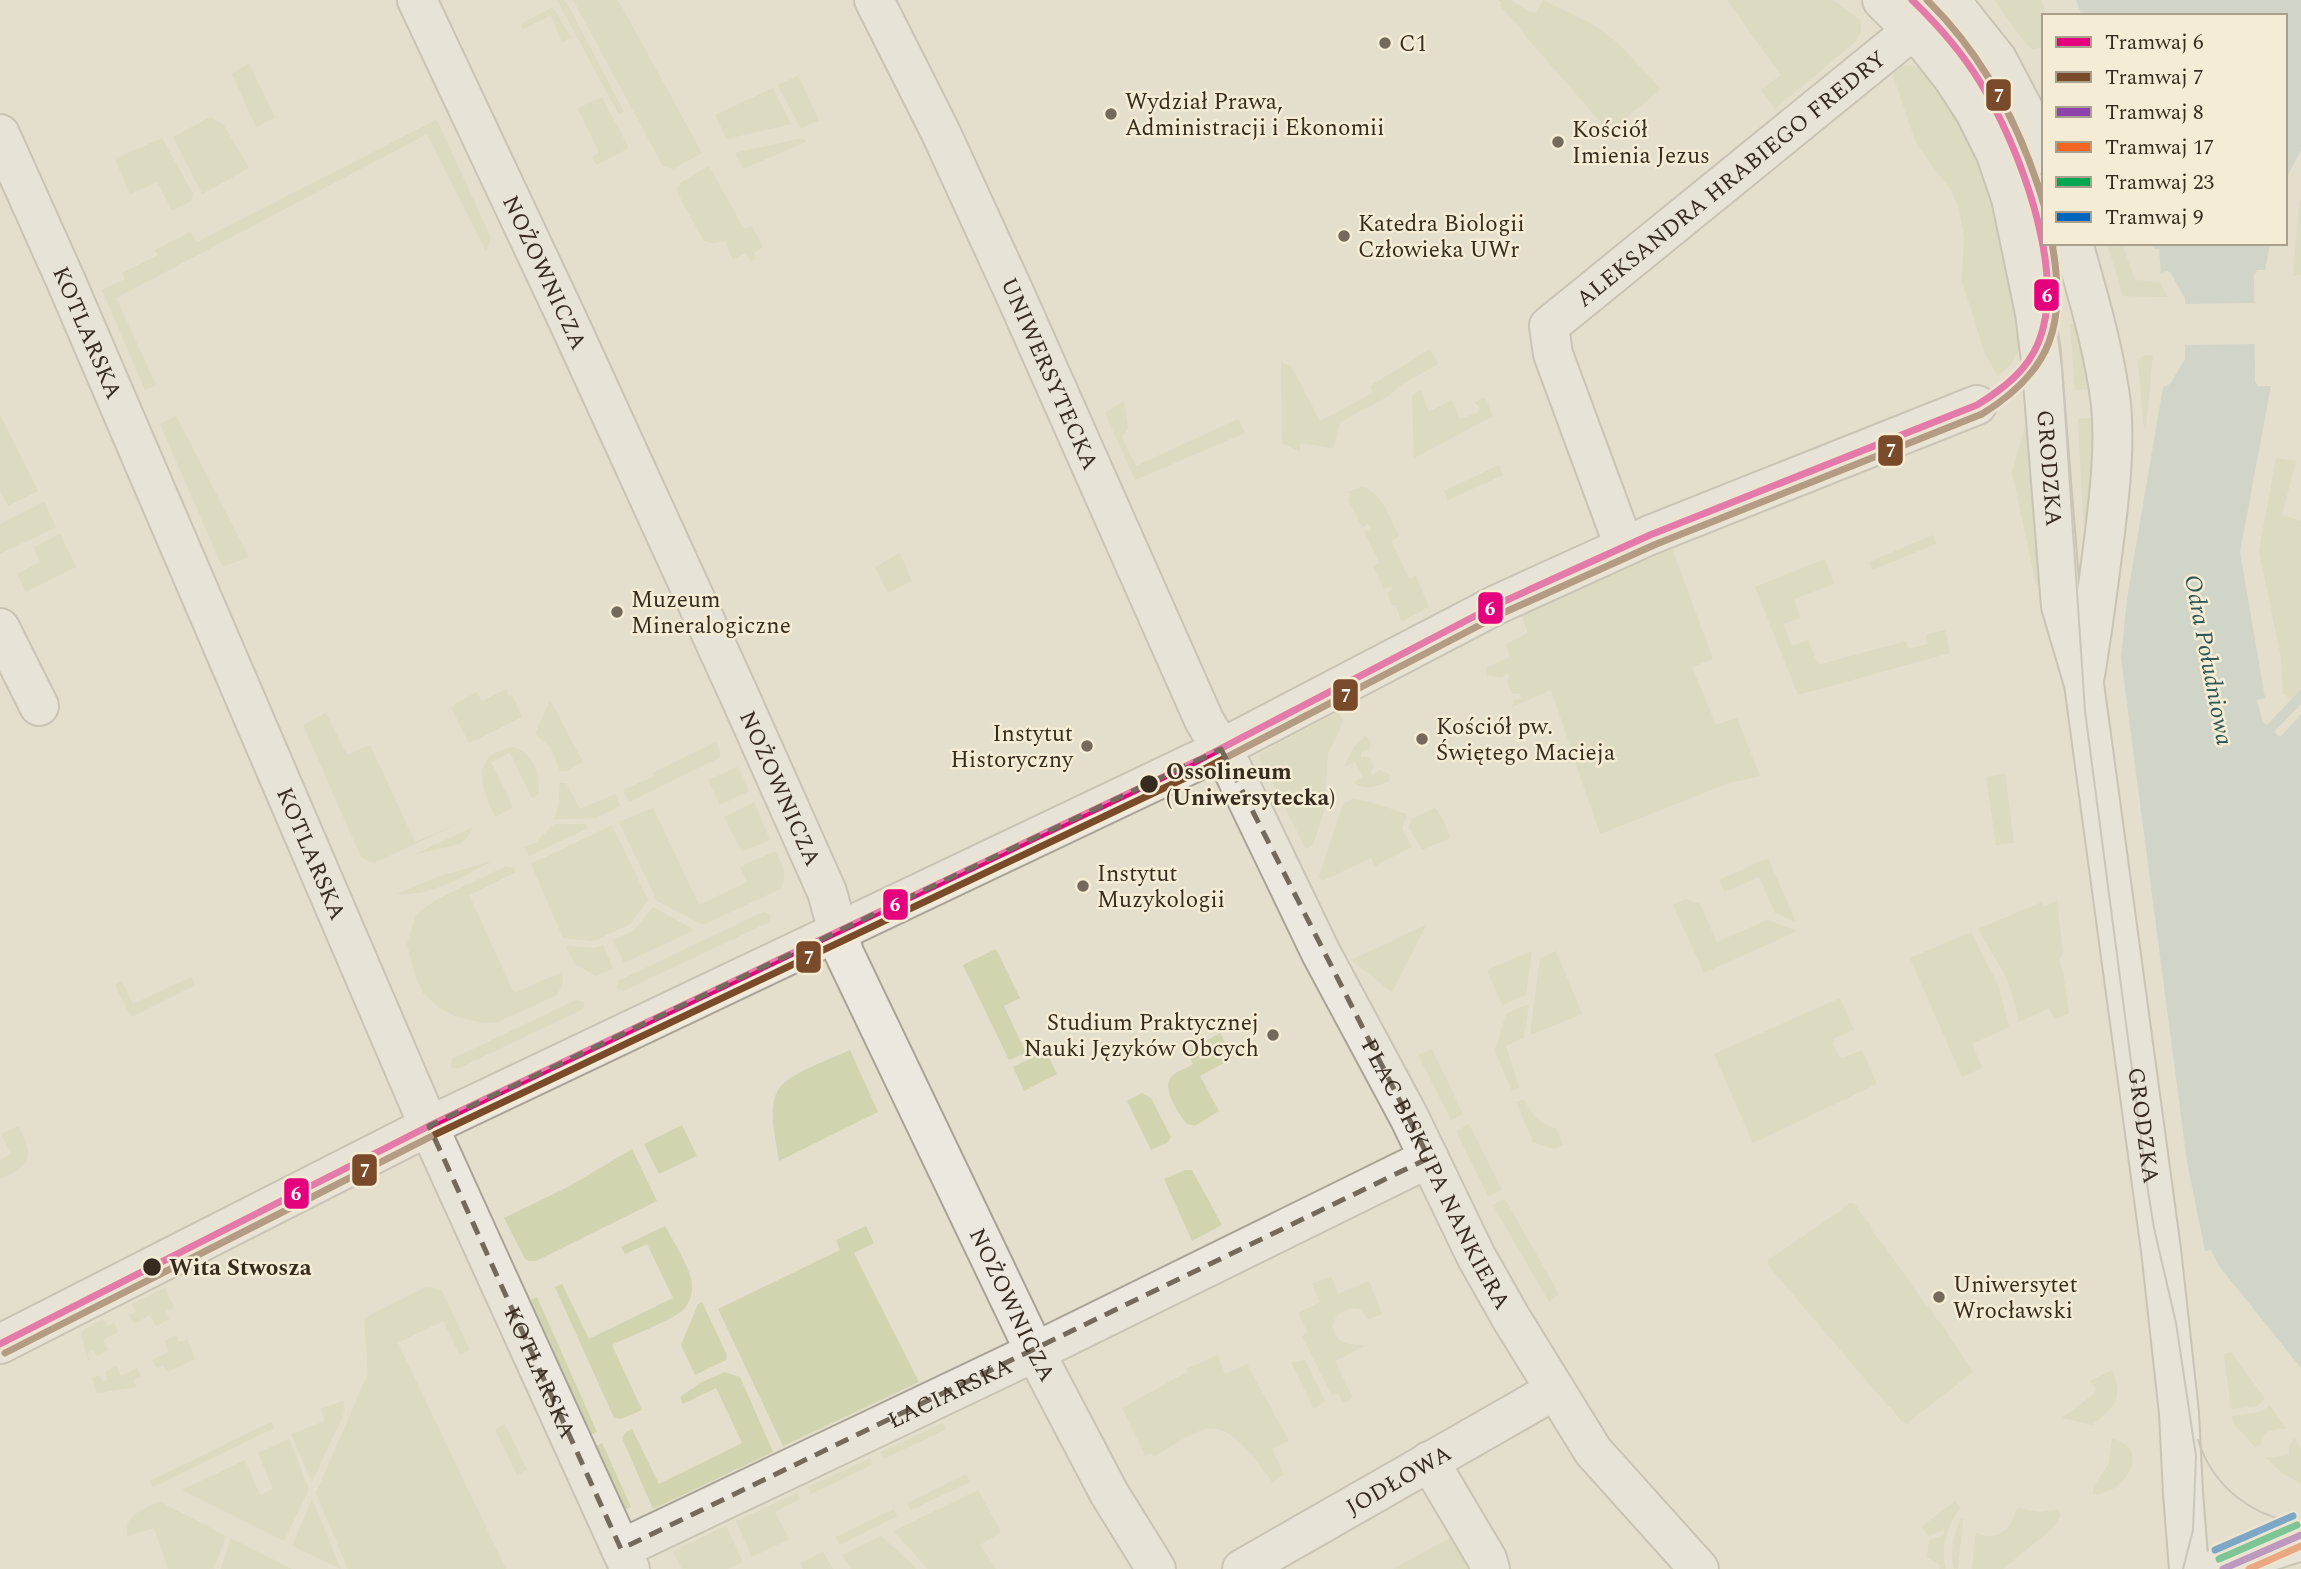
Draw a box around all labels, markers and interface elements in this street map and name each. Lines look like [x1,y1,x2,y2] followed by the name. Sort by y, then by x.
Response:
[2042,14,2287,245] legend
[1399,27,1427,62] place label: C1
[2105,27,2204,59] text: Tramwaj 6
[1377,35,1393,51] marker: C1
[1569,42,1894,317] street label: ALEKSANDRA HRABIEGO FREDRY
[2105,62,2204,94] text: Tramwaj 7
[1985,78,2012,112] line badge: 7
[1994,82,2004,111] text: 7
[1125,85,1384,146] place label: Wydział Prawa, Administracji i Ekonomii
[2105,97,2204,129] text: Tramwaj 8
[1103,106,1119,122] marker: Wydział Prawa, Administracji i Ekonomii
[1572,113,1710,174] place label: Kościół Imienia Jezus
[2105,132,2214,164] text: Tramwaj 17
[1550,134,1566,150] marker: Kościół Imienia Jezus
[2105,167,2215,199] text: Tramwaj 23
[492,190,595,356] street label: NOŻOWNICZA
[2105,202,2204,234] text: Tramwaj 9
[1358,207,1525,268] place label: Katedra Biologii Człowieka UWr
[1336,228,1352,244] marker: Katedra Biologii Człowieka UWr
[42,261,131,405] street label: KOTLARSKA
[991,272,1107,476] street label: UNIWERSYTECKA
[2033,278,2060,312] line badge: 6
[2042,282,2053,311] text: 6
[2026,409,2071,528] street label: GRODZKA
[1877,434,1904,467] line badge: 7
[1886,437,1896,466] text: 7
[2174,572,2242,749] water label: Odra Południowa
[631,583,791,644] place label: Muzeum Mineralogiczne
[1477,591,1504,625] line badge: 6
[1485,595,1496,624] text: 6
[609,604,625,620] marker: Muzeum Mineralogiczne
[1332,678,1359,712] line badge: 7
[1341,682,1351,711] text: 7
[729,705,829,872] street label: NOŻOWNICZA
[1436,710,1615,771] place label: Kościół pw. Świętego Macieja
[950,717,1074,778] place label: Instytut Historyczny
[1414,731,1430,747] marker: Kościół pw. Świętego Macieja
[1079,738,1095,754] marker: Instytut Historyczny
[1166,755,1335,816] place label: Ossolineum (Uniwersytecka)
[1138,773,1160,795] marker: Ossolineum (Uniwersytecka)
[266,782,354,926] street label: KOTLARSKA
[1097,857,1225,918] place label: Instytut Muzykologii
[1075,878,1091,894] marker: Instytut Muzykologii
[882,888,909,921] line badge: 6
[890,891,901,920] text: 6
[795,940,822,974] line badge: 7
[804,944,814,973] text: 7
[1024,1006,1259,1067] place label: Studium Praktycznej Nauki Języków Obcych
[1265,1027,1281,1043] marker: Studium Praktycznej Nauki Języków Obcych
[1351,1032,1519,1317] street label: PLAC BISKUPA NANKIERA
[2117,1065,2168,1186] street label: GRODZKA
[351,1153,378,1187] line badge: 7
[360,1157,370,1186] text: 7
[283,1177,310,1210] line badge: 6
[291,1180,302,1209] text: 6
[959,1222,1064,1388] street label: NOŻOWNICZA
[169,1251,312,1286] place label: Wita Stwosza
[141,1256,163,1278] marker: Wita Stwosza
[1953,1268,2078,1329] place label: Uniwersytet Wrocławski
[1931,1289,1947,1305] marker: Uniwersytet Wrocławski
[494,1301,584,1444] street label: KOTLARSKA
[882,1349,1018,1439] street label: ŁACIARSKA
[1340,1437,1458,1525] street label: JODŁOWA

